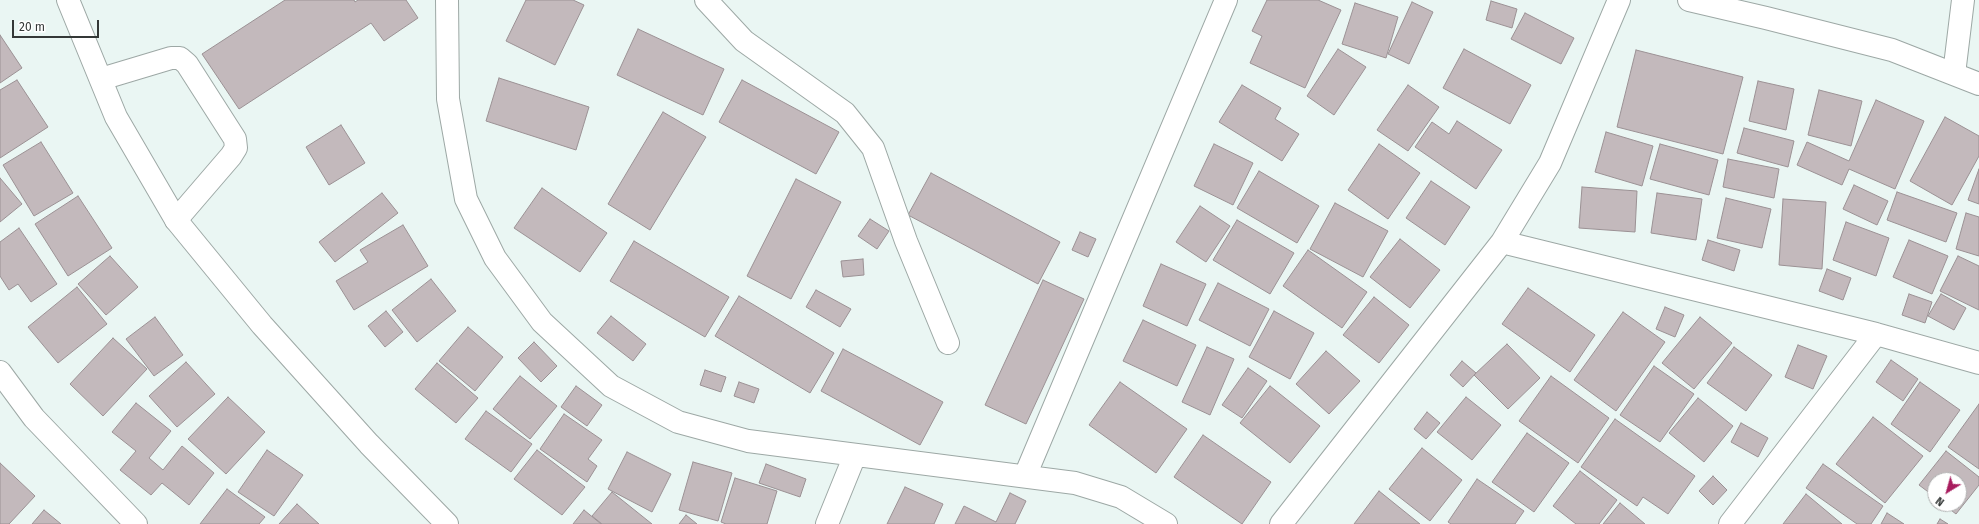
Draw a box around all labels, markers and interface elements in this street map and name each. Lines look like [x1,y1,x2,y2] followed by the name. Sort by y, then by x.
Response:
[14,12,101,38] scale bar
[19,20,45,34] text: 20 m
[1927,472,1967,512] north arrow
[1933,494,1947,509] text: N

